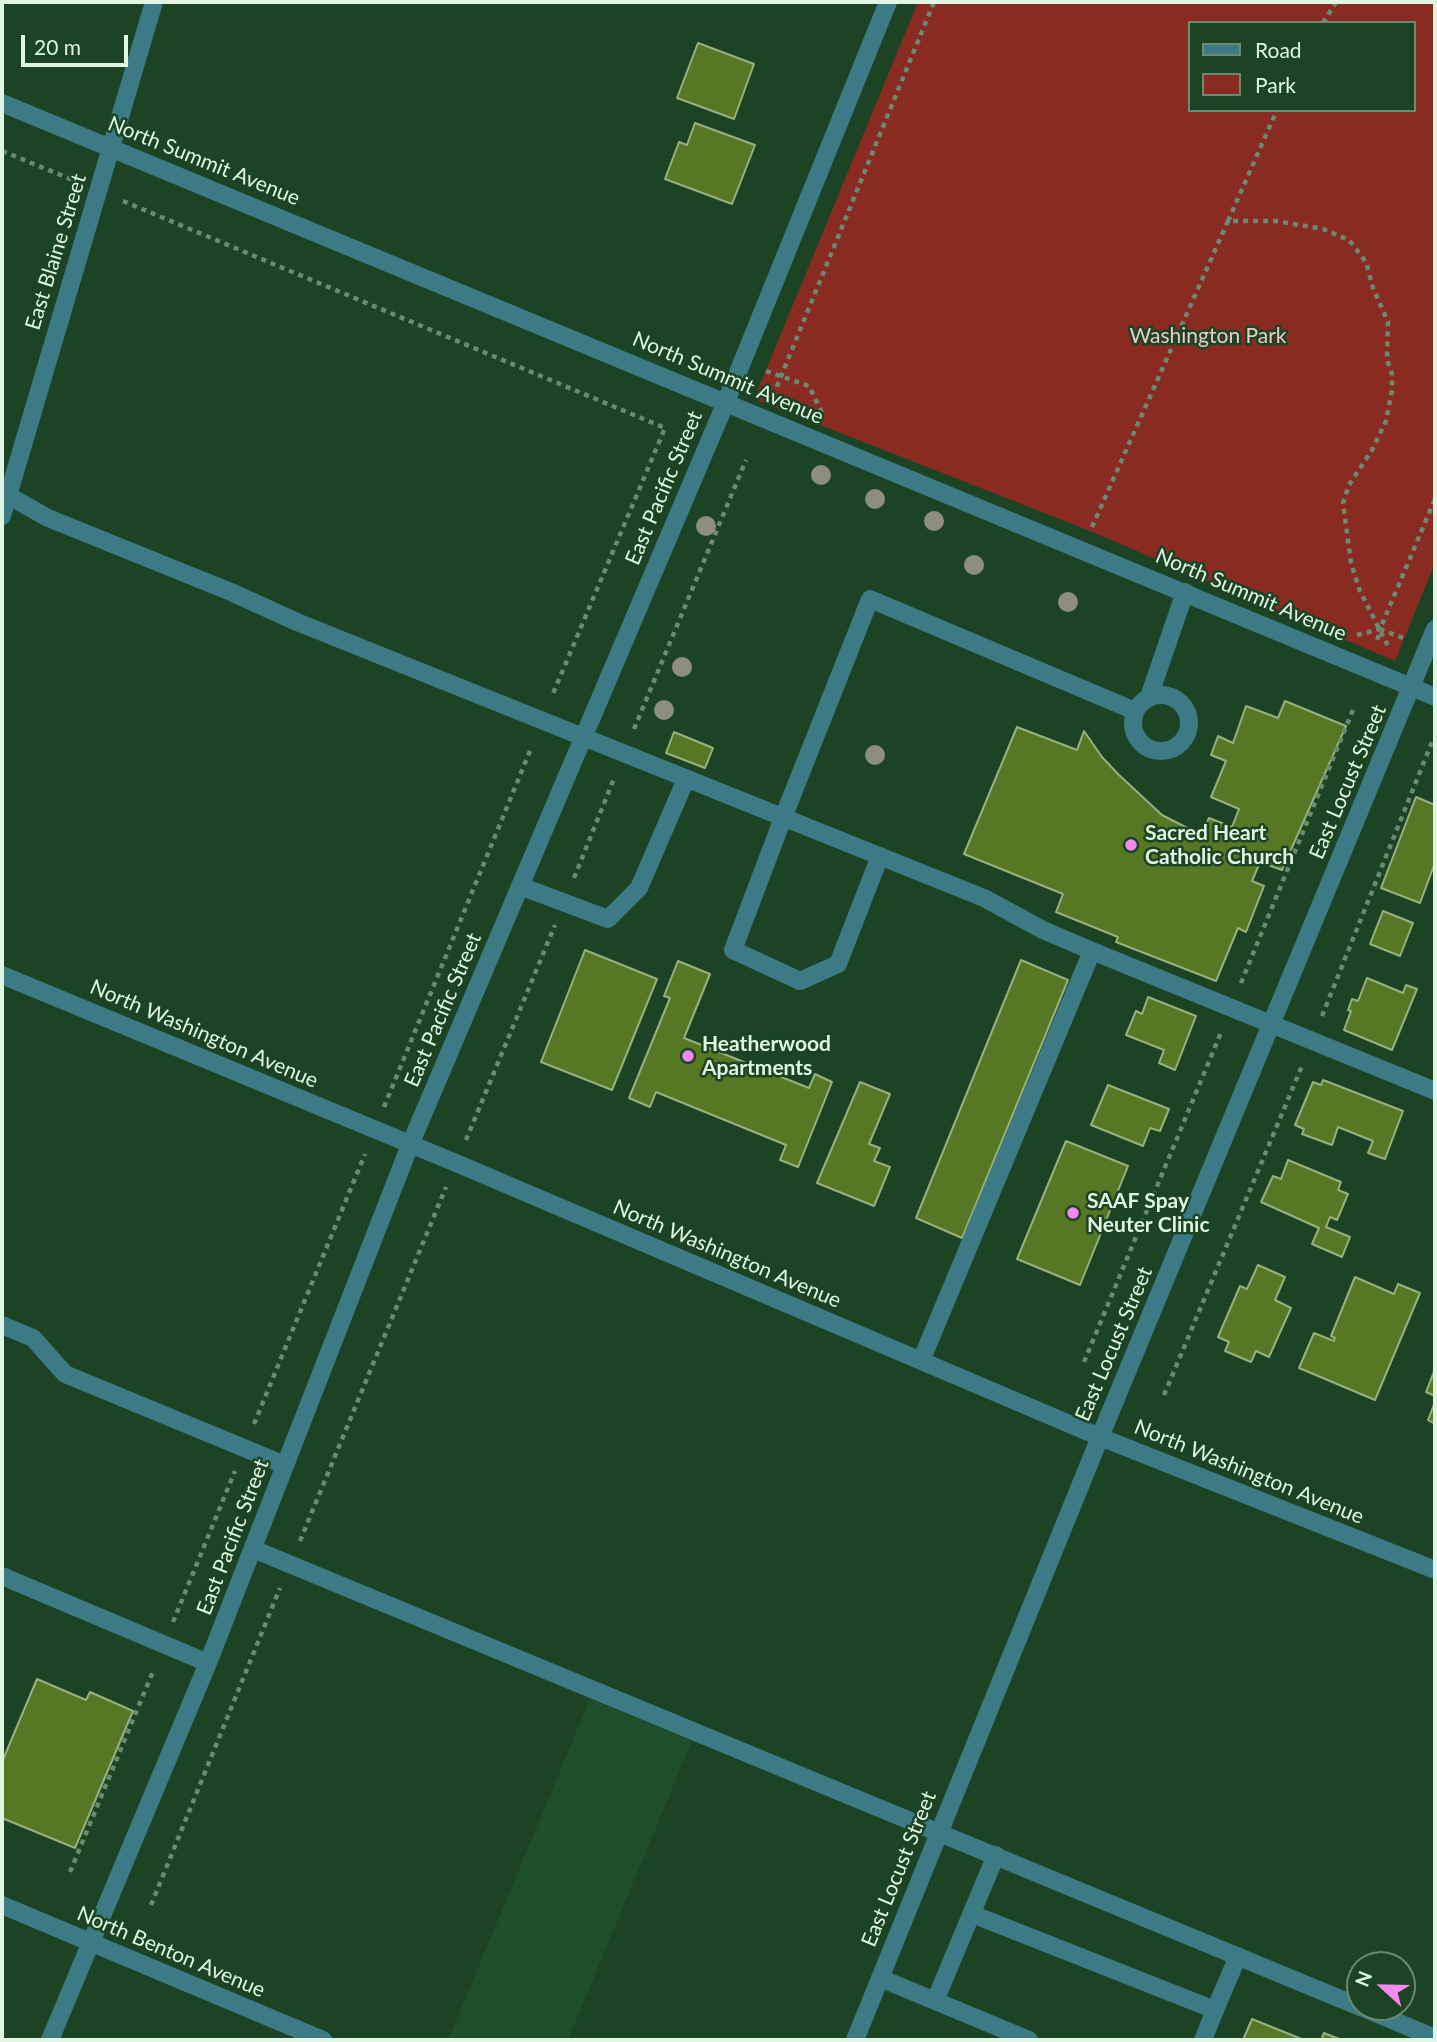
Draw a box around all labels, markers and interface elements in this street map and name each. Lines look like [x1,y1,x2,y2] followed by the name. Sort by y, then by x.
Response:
[24,21,131,65] scale bar
[1188,21,1416,112] legend
[34,34,81,59] text: 20 m
[1255,37,1302,62] text: Road
[1255,72,1296,97] text: Park
[104,111,304,211] street label: North Summit Avenue
[20,171,92,333] street label: East Blaine Street
[1130,323,1286,349] park label: Washington Park
[629,326,827,430] street label: North Summit Avenue
[620,407,708,569] street label: East Pacific Street
[1152,543,1350,647] street label: North Summit Avenue
[1304,701,1392,863] street label: East Locust Street
[1145,820,1294,870] place label: Sacred Heart Catholic Church
[1123,837,1139,853] marker: Sacred Heart Catholic Church
[399,929,487,1091] street label: East Pacific Street
[86,974,322,1094] street label: North Washington Avenue
[702,1031,831,1081] place label: Heatherwood Apartments
[680,1048,696,1064] marker: Heatherwood Apartments
[1087,1188,1210,1238] place label: SAAF Spay Neuter Clinic
[609,1194,845,1314] street label: North Washington Avenue
[1065,1205,1081,1221] marker: SAAF Spay Neuter Clinic
[1070,1263,1158,1425] street label: East Locust Street
[1131,1414,1367,1530] street label: North Washington Avenue
[192,1455,274,1619] street label: East Pacific Street
[856,1788,942,1950] street label: East Locust Street
[73,1901,269,2003] street label: North Benton Avenue
[1346,1951,1416,2021] north arrow
[1350,1968,1376,1990] text: N

